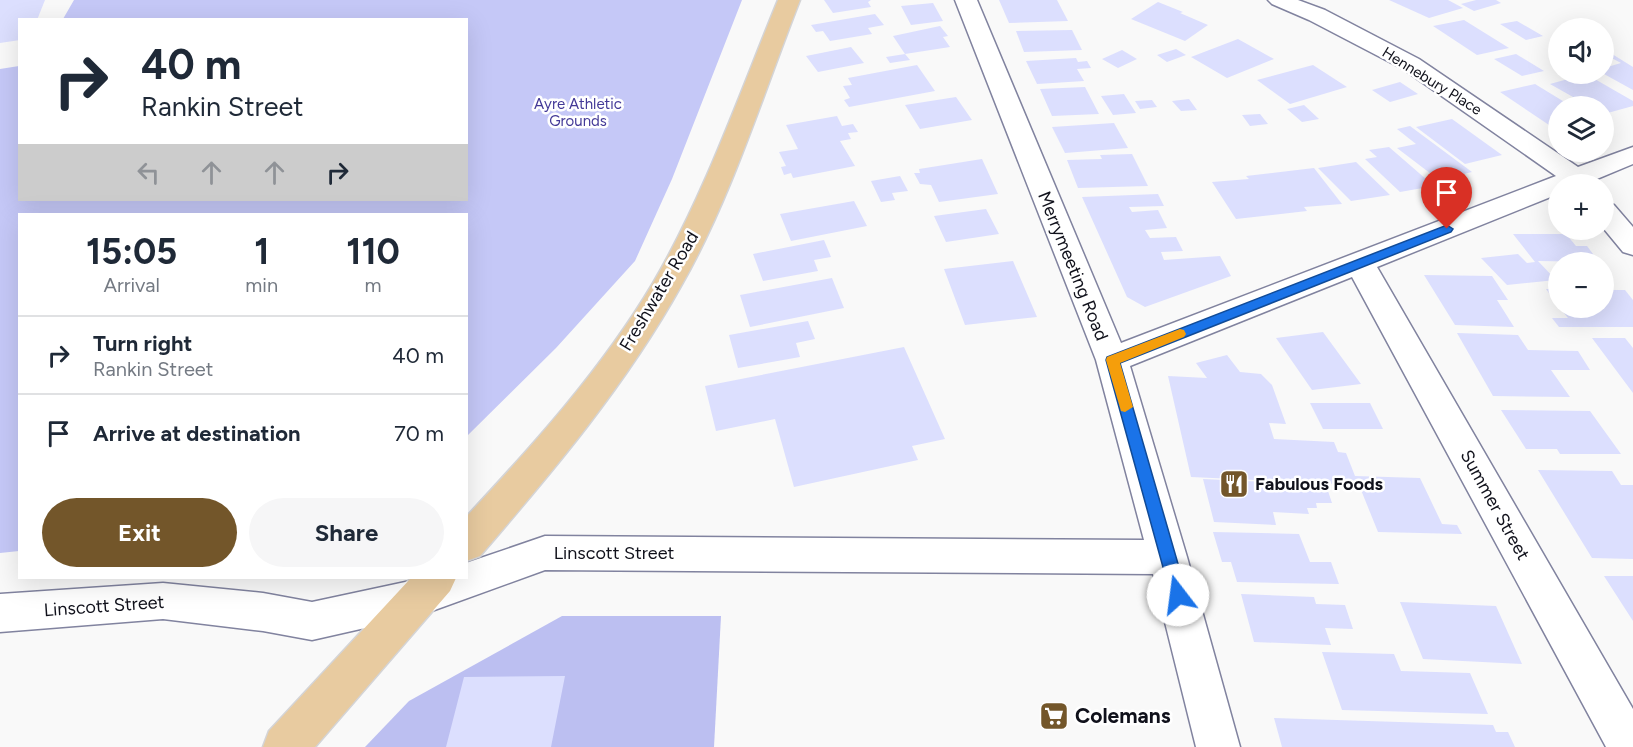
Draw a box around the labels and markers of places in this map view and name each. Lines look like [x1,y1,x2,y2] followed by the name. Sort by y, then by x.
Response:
[1421,167,1472,229] pin
[1218,468,1250,500] restaurant icon: Fabulous Foods
[1255,473,1384,495] place label: Fabulous Foods
[1038,700,1070,732] supermarket icon: Colemans
[1075,703,1171,728] place label: Colemans

